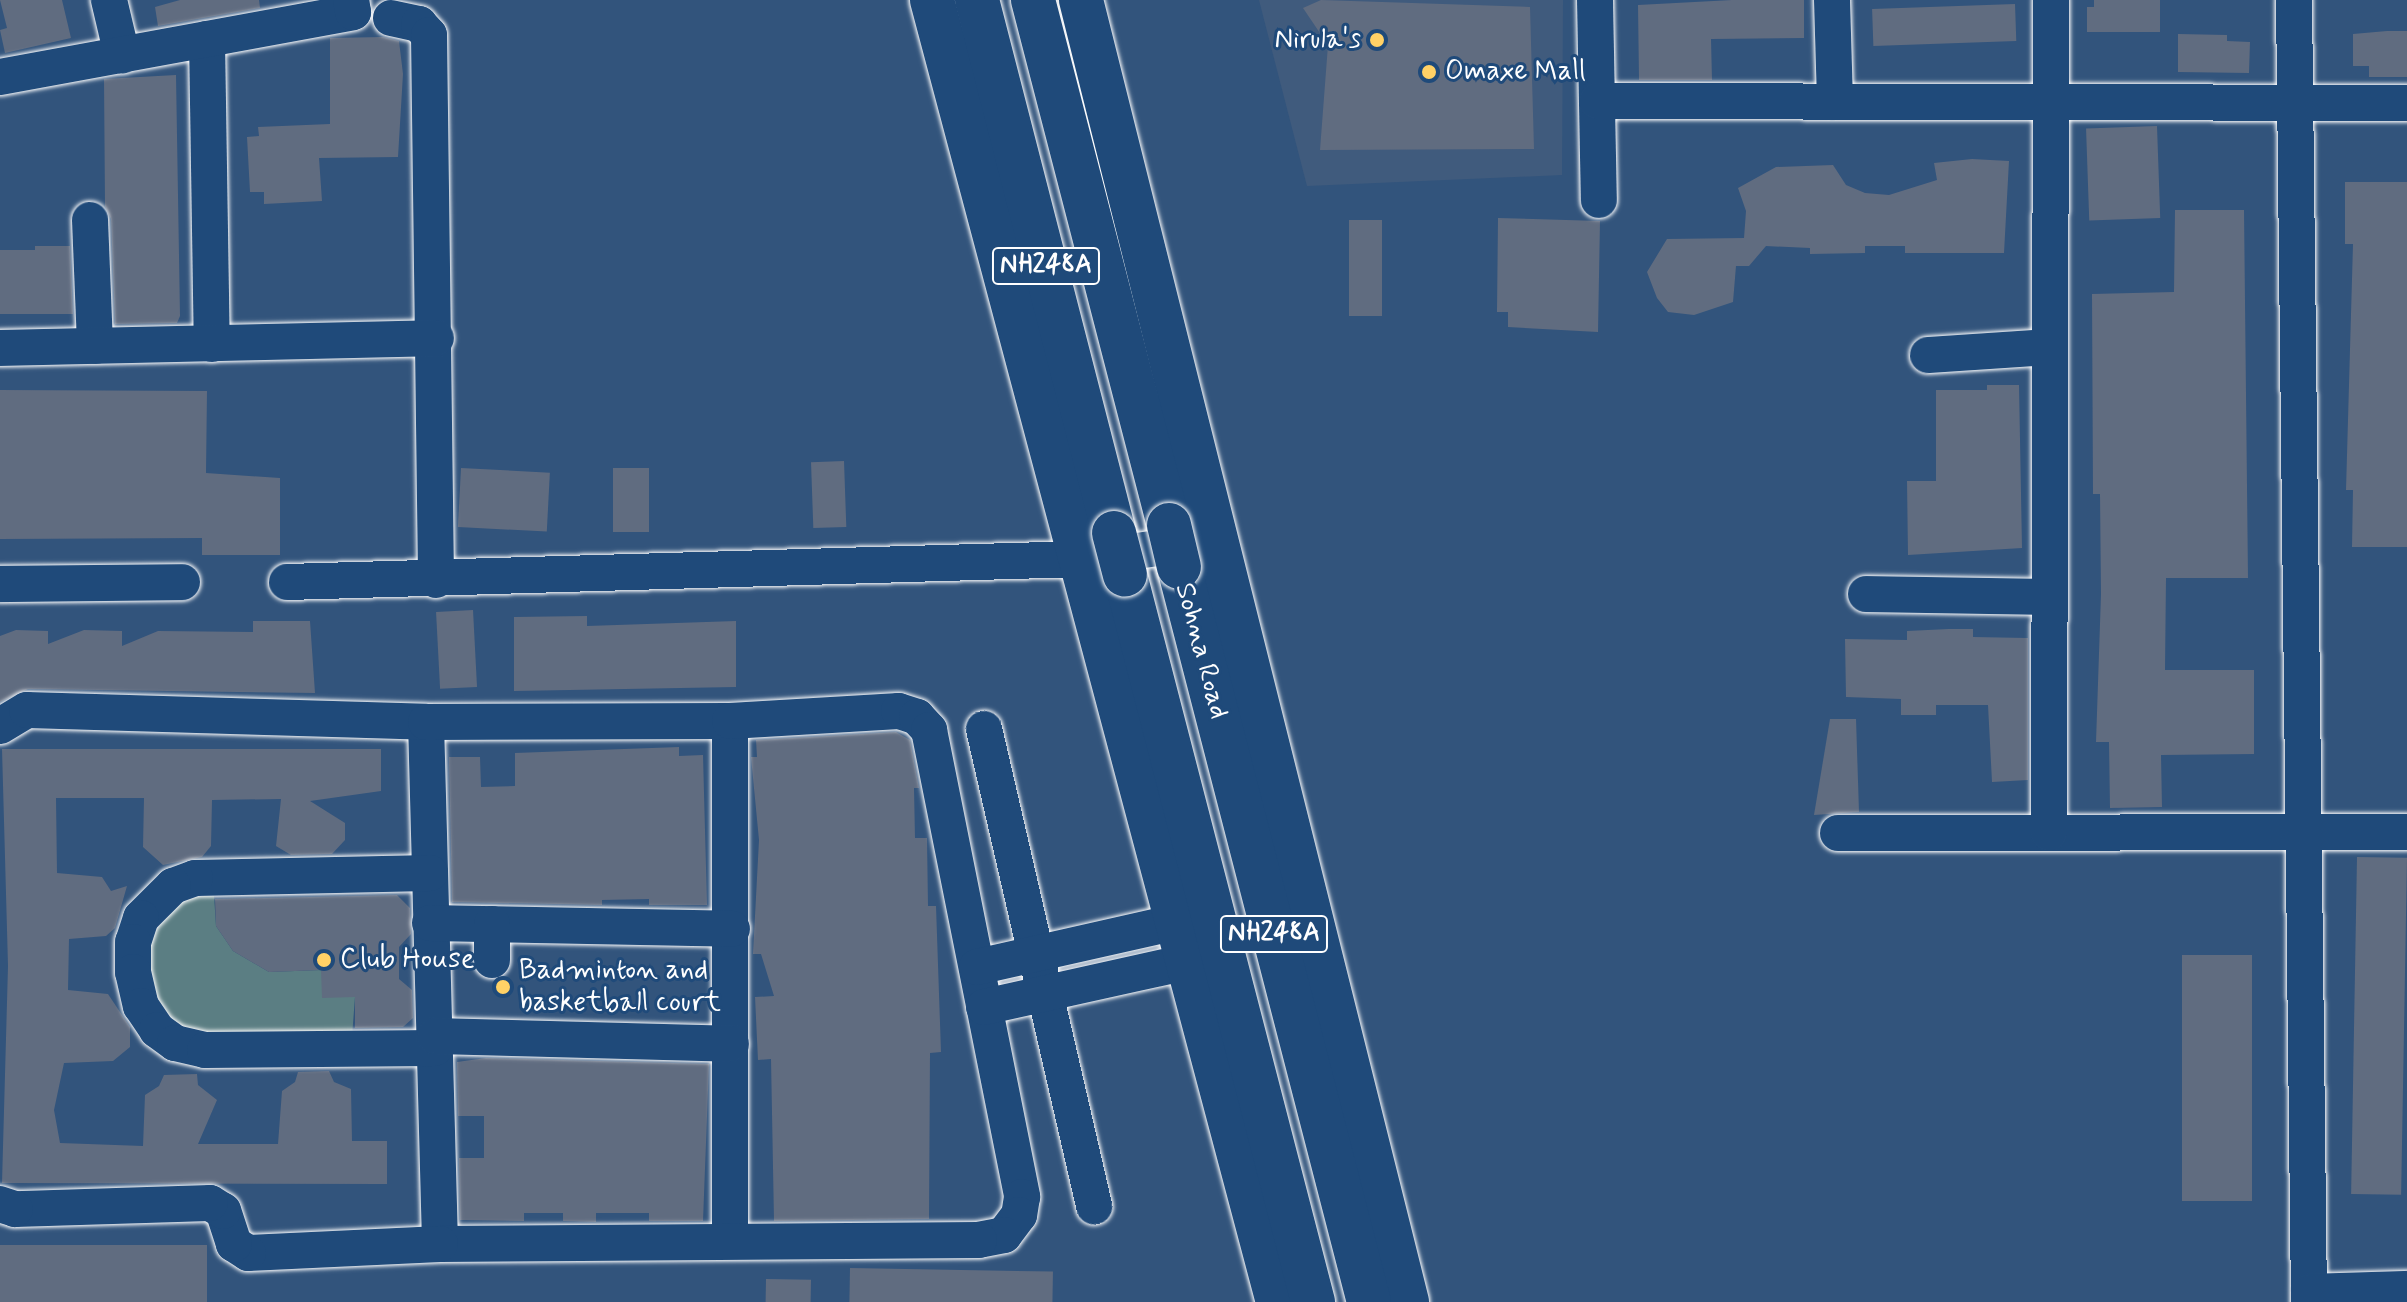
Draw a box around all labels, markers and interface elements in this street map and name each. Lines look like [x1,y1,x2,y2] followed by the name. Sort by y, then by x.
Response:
[1274,23,1361,57] place label: Nirula's
[1368,31,1386,49] marker: Nirula's
[1445,55,1586,89] place label: Omaxe Mall
[1420,63,1438,81] marker: Omaxe Mall
[990,244,1102,288] road number: NH248A
[1167,579,1235,723] street label: Sohna Road
[1218,912,1330,956] road number: NH248A
[340,943,469,977] place label: Club House
[315,951,333,969] marker: Club House
[519,954,714,1020] place label: Badminton and basketball court
[494,978,512,996] marker: Badminton and basketball court

